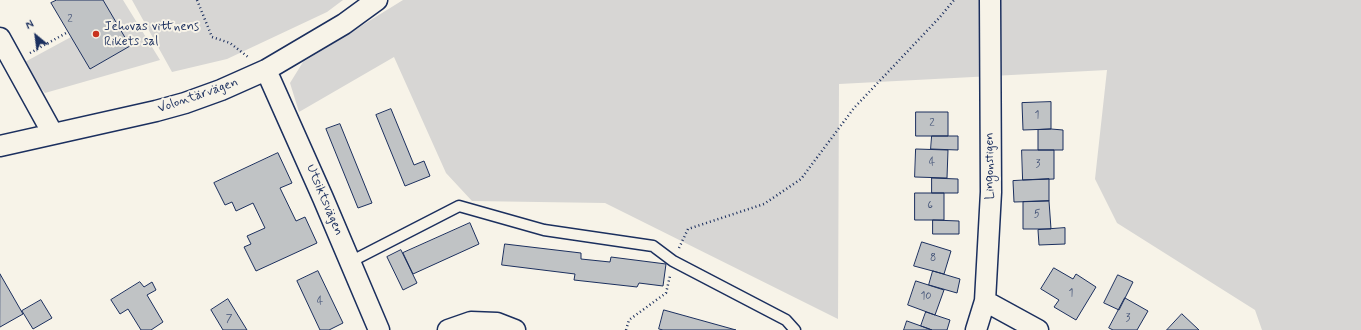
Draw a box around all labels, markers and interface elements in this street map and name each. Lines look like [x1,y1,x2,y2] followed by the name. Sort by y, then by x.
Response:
[67,13,73,27] house number: 2
[16,16,56,56] north arrow
[24,18,37,33] text: N
[104,19,199,50] place label: Jehovas vittnens Rikets sal
[91,29,101,39] marker: Jehovas vittnens Rikets sal
[156,75,240,117] street label: Volontärvägen
[1035,109,1039,123] house number: 1
[929,117,935,131] house number: 2
[982,132,998,200] street label: Lingonstigen
[929,156,935,170] house number: 4
[1036,158,1040,172] house number: 3
[302,162,346,238] street label: Utsiktsvägen
[927,199,933,213] house number: 6
[1034,208,1040,222] house number: 5
[930,252,936,266] house number: 8
[1069,287,1073,301] house number: 1
[920,290,932,304] house number: 10
[317,295,323,309] house number: 4
[1126,312,1130,326] house number: 3
[226,313,232,327] house number: 7

